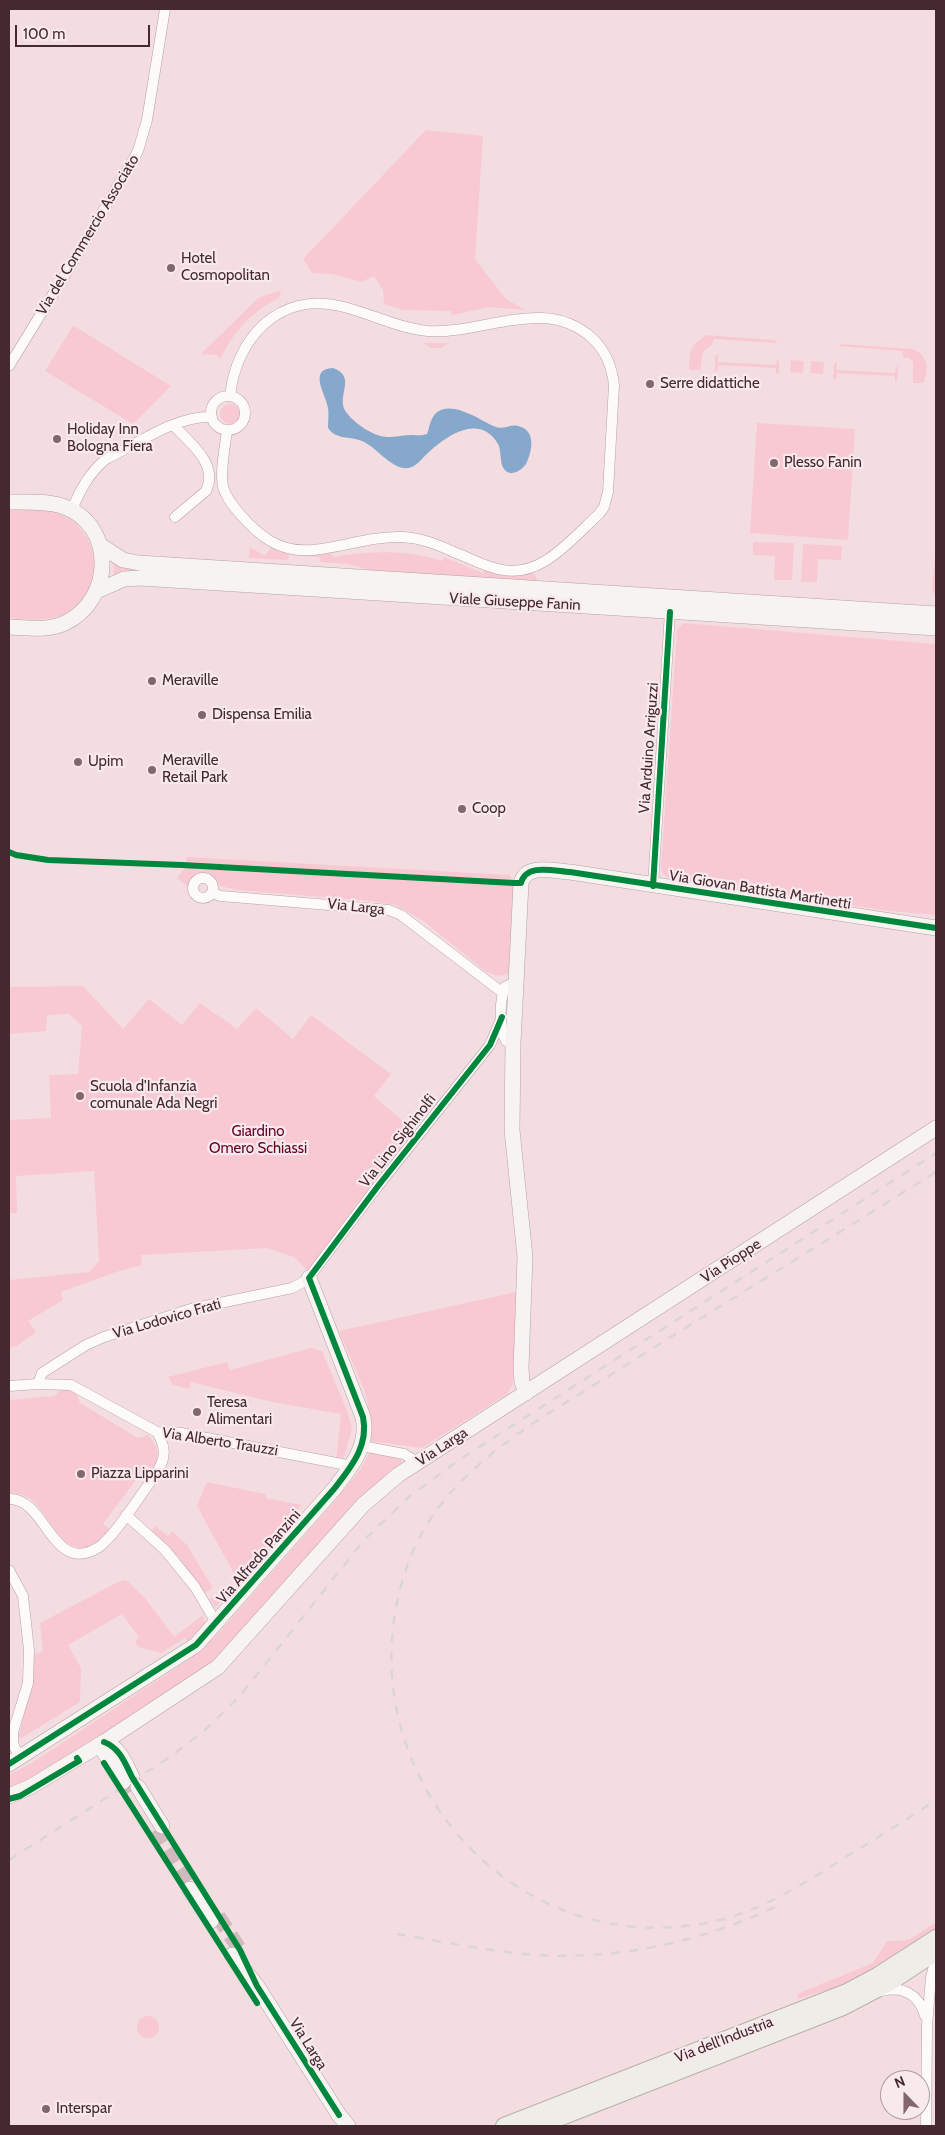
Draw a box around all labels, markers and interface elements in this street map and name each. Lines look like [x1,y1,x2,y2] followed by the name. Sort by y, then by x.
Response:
[18,15,152,47] scale bar
[23,25,65,43] text: 100 m
[33,151,143,319] street label: Via del Commercio Associato
[181,250,270,285] place label: Hotel Cosmopolitan
[165,262,177,274] marker: Hotel Cosmopolitan
[660,375,760,393] place label: Serre didattiche
[644,378,656,390] marker: Serre didattiche
[67,421,153,456] place label: Holiday Inn Bologna Fiera
[51,433,63,445] marker: Holiday Inn Bologna Fiera
[784,454,862,472] place label: Plesso Fanin
[768,457,780,469] marker: Plesso Fanin
[449,590,581,614] street label: Viale Giuseppe Fanin
[162,672,218,690] place label: Meraville
[146,675,158,687] marker: Meraville
[635,682,663,814] street label: Via Arduino Arriguzzi
[212,706,312,724] place label: Dispensa Emilia
[196,709,208,721] marker: Dispensa Emilia
[162,752,228,787] place label: Meraville Retail Park
[88,753,123,771] place label: Upim
[72,756,84,768] marker: Upim
[146,764,158,776] marker: Meraville Retail Park
[472,800,506,818] place label: Coop
[456,803,468,815] marker: Coop
[668,867,852,913] street label: Via Giovan Battista Martinetti
[326,895,386,919] street label: Via Larga
[90,1078,217,1113] place label: Scuola d'Infanzia comunale Ada Negri
[74,1090,86,1102] marker: Scuola d'Infanzia comunale Ada Negri
[356,1091,440,1191] street label: Via Lino Sighinolfi
[209,1123,307,1158] park label: Giardino Omero Schiassi
[698,1235,764,1287] street label: Via Pioppe
[111,1295,223,1343] street label: Via Lodovico Frati
[207,1394,272,1429] place label: Teresa Alimentari
[191,1406,203,1418] marker: Teresa Alimentari
[161,1424,279,1460] street label: Via Alberto Trauzzi
[413,1424,471,1470] street label: Via Larga
[91,1465,189,1483] place label: Piazza Lipparini
[75,1468,87,1480] marker: Piazza Lipparini
[213,1506,305,1608] street label: Via Alfredo Panzini
[672,2013,776,2067] street label: Via dell'Industria
[285,2015,331,2073] street label: Via Larga
[880,2070,930,2120] north arrow
[892,2072,908,2092] text: N
[56,2100,112,2118] place label: Interspar
[40,2103,52,2115] marker: Interspar

